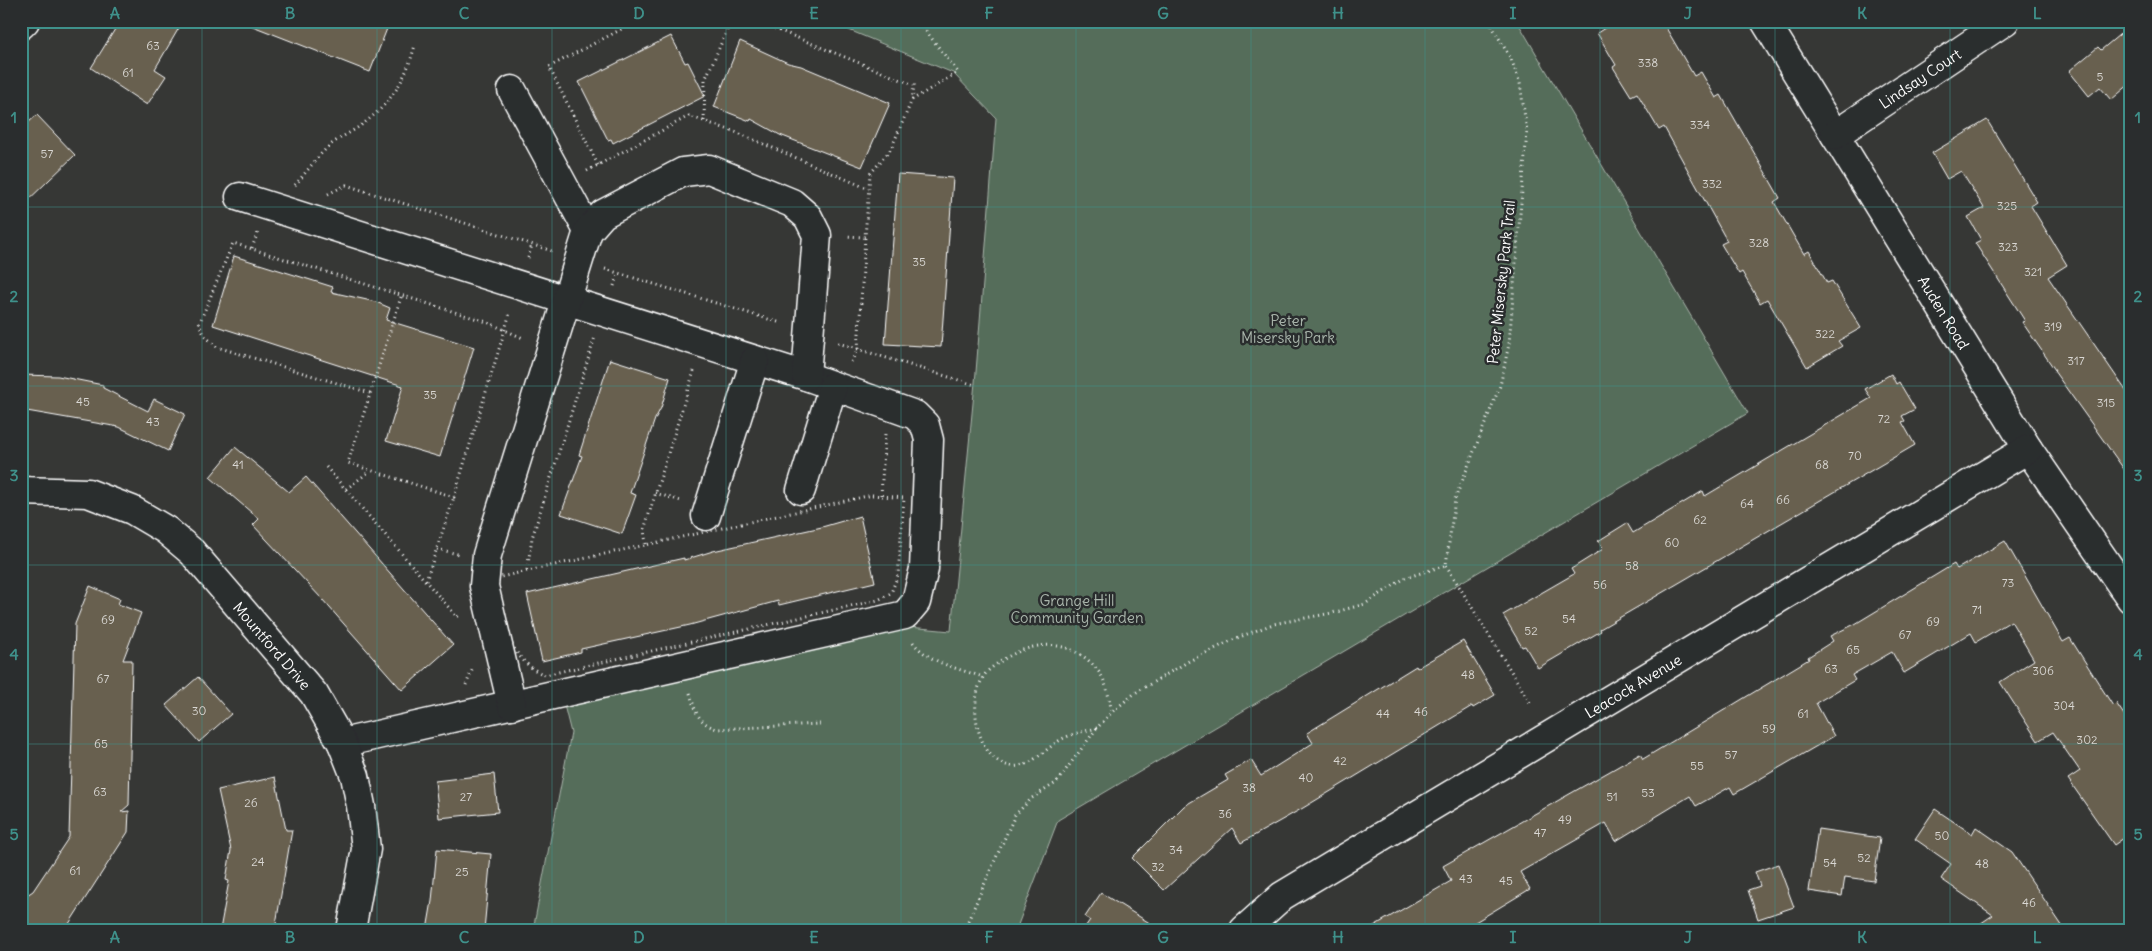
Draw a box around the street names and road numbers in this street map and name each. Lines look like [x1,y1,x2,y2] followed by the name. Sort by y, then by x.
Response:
[1875,44,1964,112] street label: Lindsay Court
[1483,199,1519,365] street label: Peter Misersky Park Trail
[1914,272,1974,353] street label: Auden Road
[229,598,315,693] street label: Mountford Drive
[1581,649,1685,722] street label: Leacock Avenue

